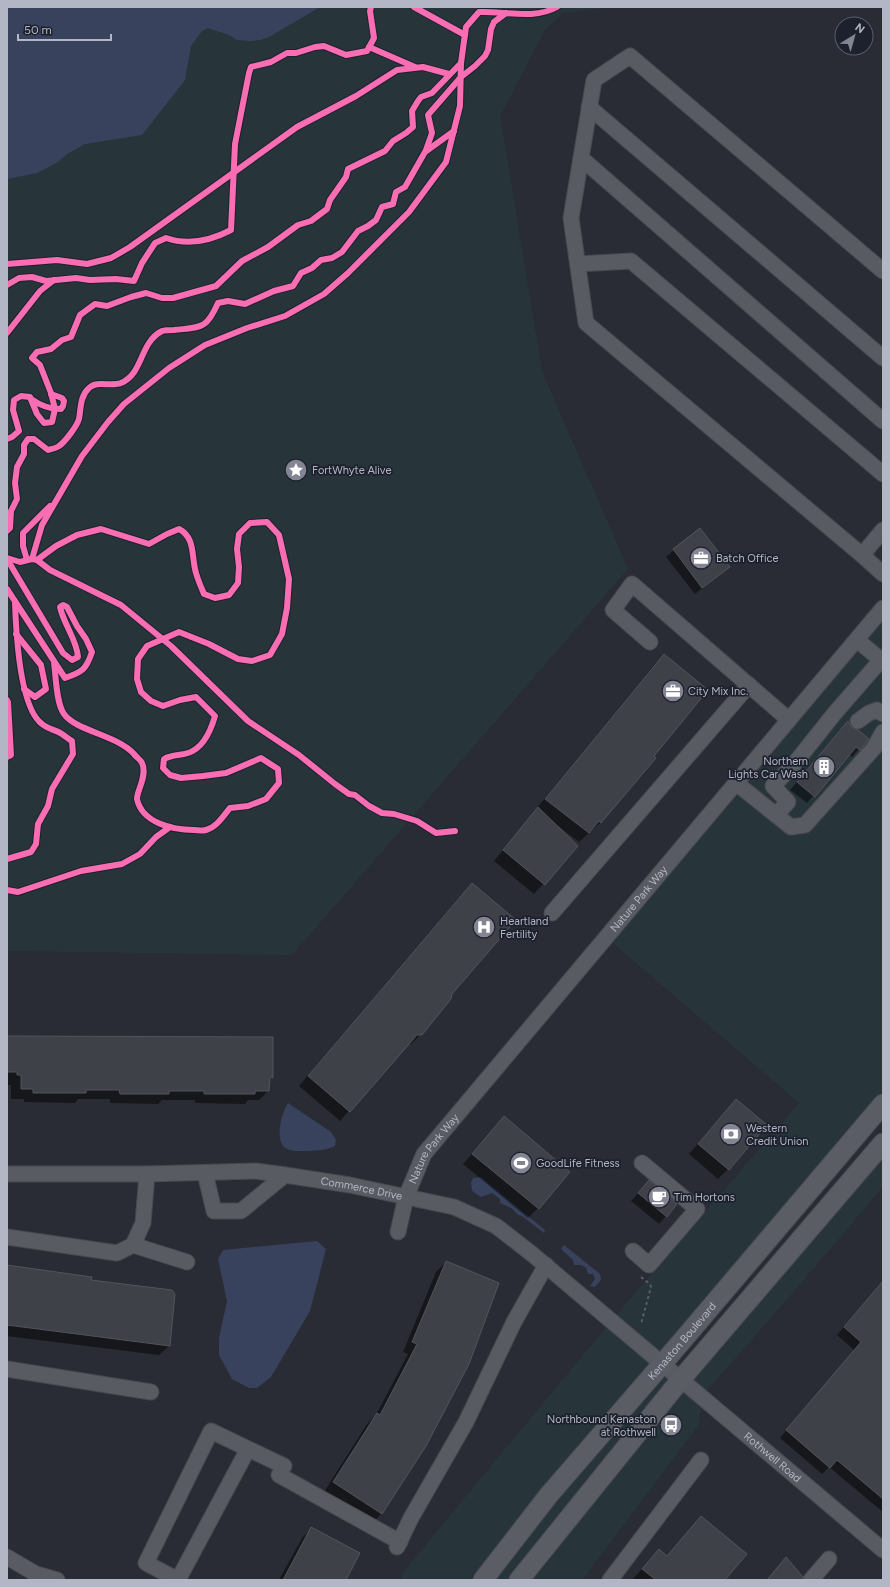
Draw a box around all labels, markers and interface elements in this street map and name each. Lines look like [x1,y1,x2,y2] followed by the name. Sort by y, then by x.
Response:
[18,16,111,42] scale bar
[834,16,874,56] north arrow
[852,21,867,36] text: N
[24,23,52,37] text: 50 m
[283,457,309,483] place icon: FortWhyte Alive
[312,464,391,477] place label: FortWhyte Alive
[688,545,714,571] office icon: Batch Office
[716,552,778,565] place label: Batch Office
[660,678,686,704] office icon: City Mix Inc.
[688,685,748,698] place label: City Mix Inc.
[811,754,837,780] building icon: Northern Lights Car Wash
[728,755,808,781] place label: Northern Lights Car Wash
[608,863,670,935] street label: Nature Park Way
[471,914,497,940] hospital icon: Heartland Fertility
[500,915,548,941] place label: Heartland Fertility
[406,1111,462,1186] street label: Nature Park Way
[718,1121,744,1147] bank icon: Western Credit Union
[746,1122,809,1148] place label: Western Credit Union
[508,1150,534,1176] sports icon: GoodLife Fitness
[536,1157,620,1170] place label: GoodLife Fitness
[320,1175,403,1203] street label: Commerce Drive
[646,1184,672,1210] cafe icon: Tim Hortons
[674,1191,735,1204] place label: Tim Hortons
[645,1300,719,1383] street label: Kenaston Boulevard
[658,1412,684,1438] bus stop icon: Northbound Kenaston at Rothwell
[547,1413,656,1439] place label: Northbound Kenaston at Rothwell
[741,1430,804,1485] street label: Rothwell Road

